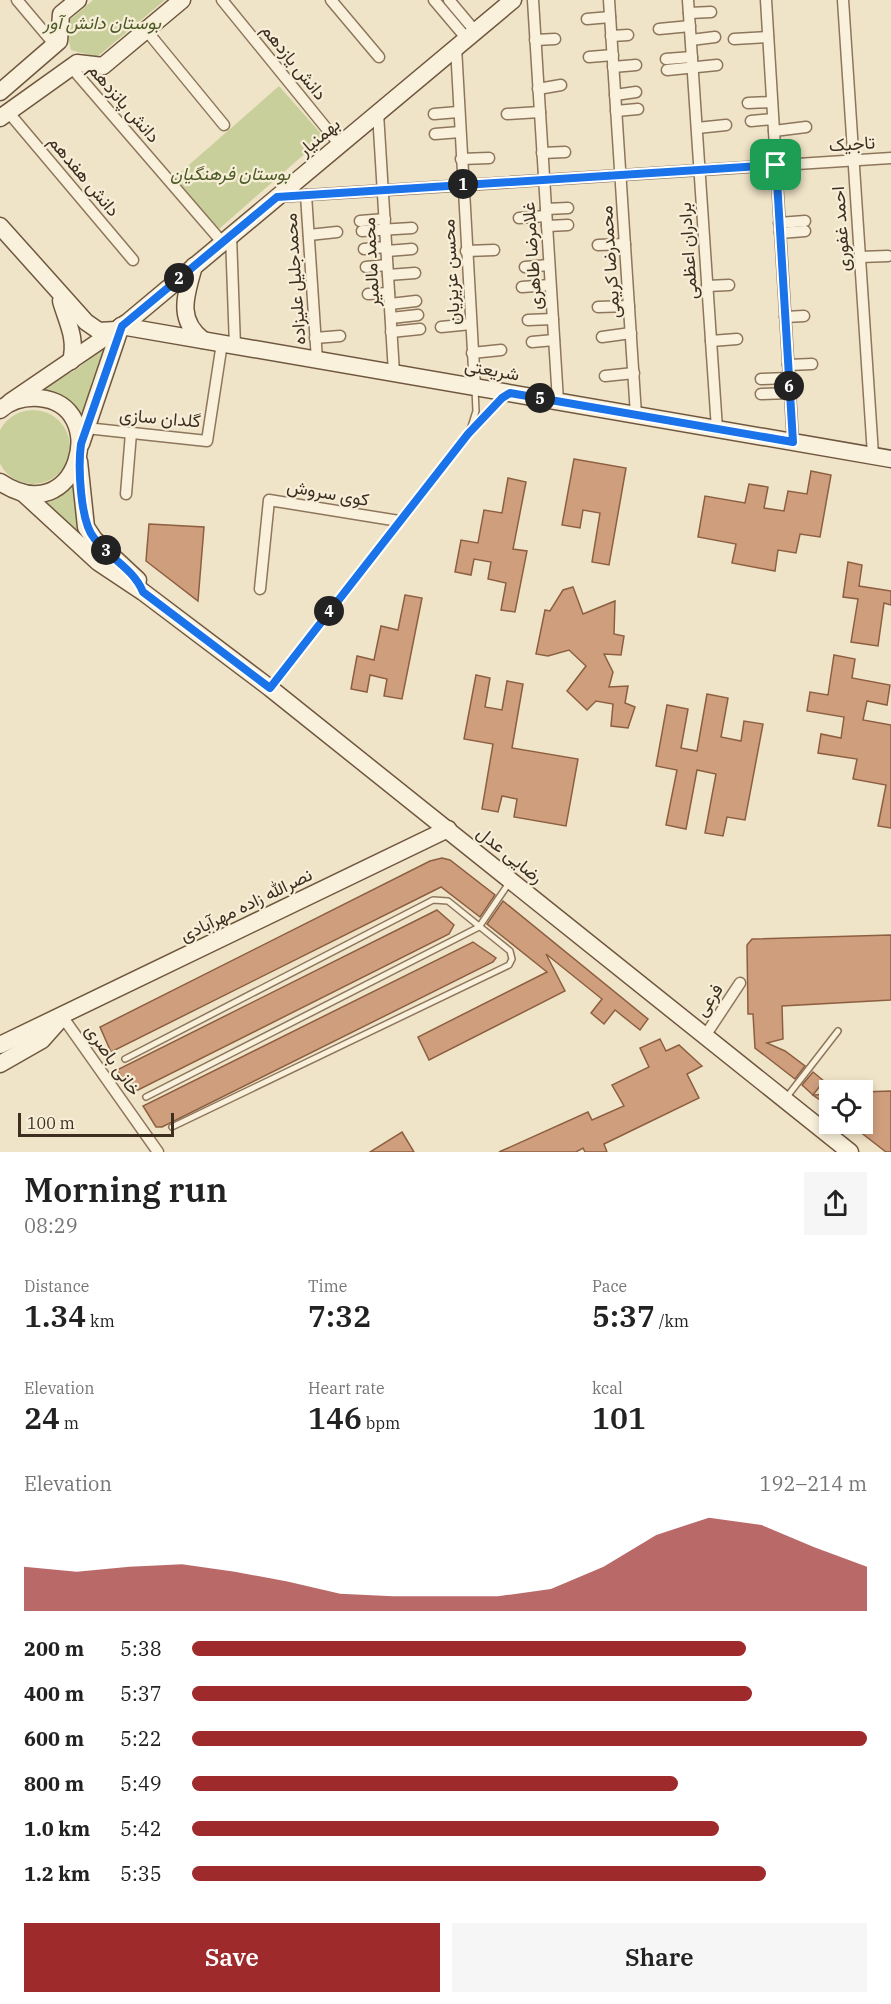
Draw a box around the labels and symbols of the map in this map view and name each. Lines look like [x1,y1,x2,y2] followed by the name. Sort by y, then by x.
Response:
[42,11,161,34] park label: بوستان دانش آور
[256,19,332,105] street label: دانش یازدهم
[83,58,165,148] street label: دانش پانزدهم
[292,112,344,162] street label: بهمنیار
[43,130,125,222] street label: دانش هفدهم
[828,130,876,157] street label: تاجیک
[750,139,801,190] pin
[170,162,291,185] park label: بوستان فرهنگیان
[448,169,478,199] pin: 1
[826,186,855,272] street label: احمد غفوری
[516,201,547,311] street label: غلامرضا طاهری
[673,202,702,300] street label: برادران اعظمی
[594,205,625,319] street label: محمدرضا کریمی
[278,212,311,346] street label: محمدجلیل علیزاده
[357,217,384,308] street label: محمد مالمیر
[436,218,465,326] street label: محسن عزیزیان
[164,263,194,293] pin: 2
[463,353,521,386] street label: شریعتی
[774,371,804,401] pin: 6
[525,383,555,413] pin: 5
[118,402,202,433] street label: گلدان سازی
[285,474,371,511] street label: کوی سروش
[91,535,121,565] pin: 3
[314,596,344,626] pin: 4
[472,821,548,888] street label: رضایی عدل
[176,863,316,947] street label: نصرالله زاده مهرآبادی
[689,979,728,1021] street label: فرعی
[80,1019,146,1100] street label: خانی باصری
[18,1110,174,1138] scale bar

